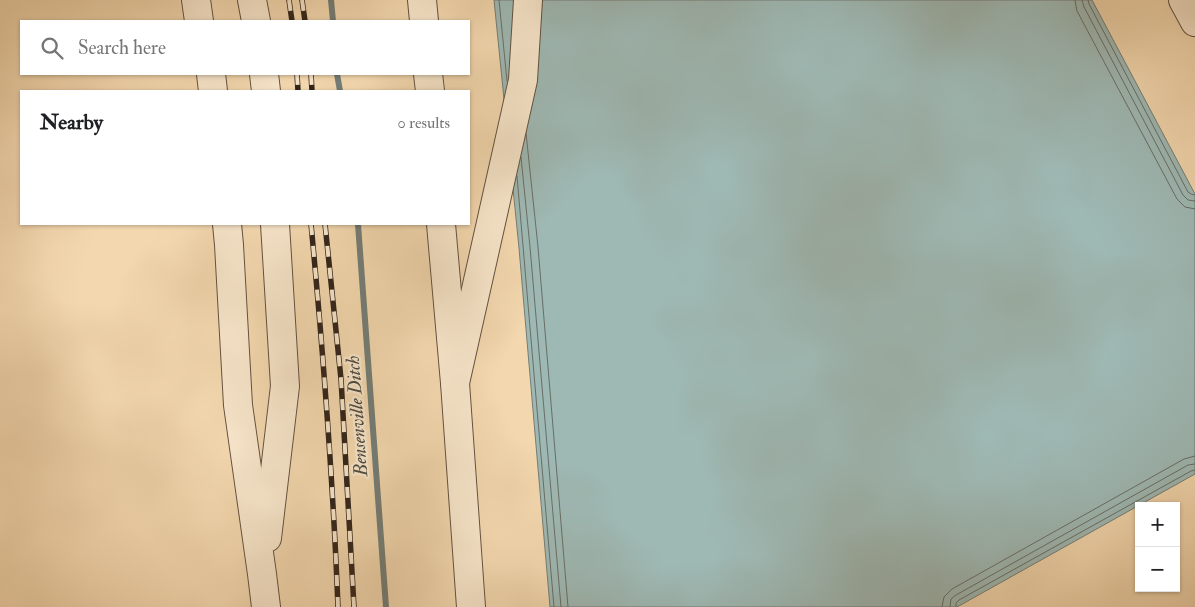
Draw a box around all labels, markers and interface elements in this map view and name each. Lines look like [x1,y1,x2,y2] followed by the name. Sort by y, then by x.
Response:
[20,20,470,75] search box
[38,34,66,62] icon: search
[78,36,166,60] text: Search here
[40,109,103,136] text: Nearby
[397,113,450,133] text: 0 results
[341,355,373,478] water label: Bensenville Ditch
[1135,502,1180,592] map controls
[1135,502,1180,547] button: +
[1135,547,1180,592] button: −

